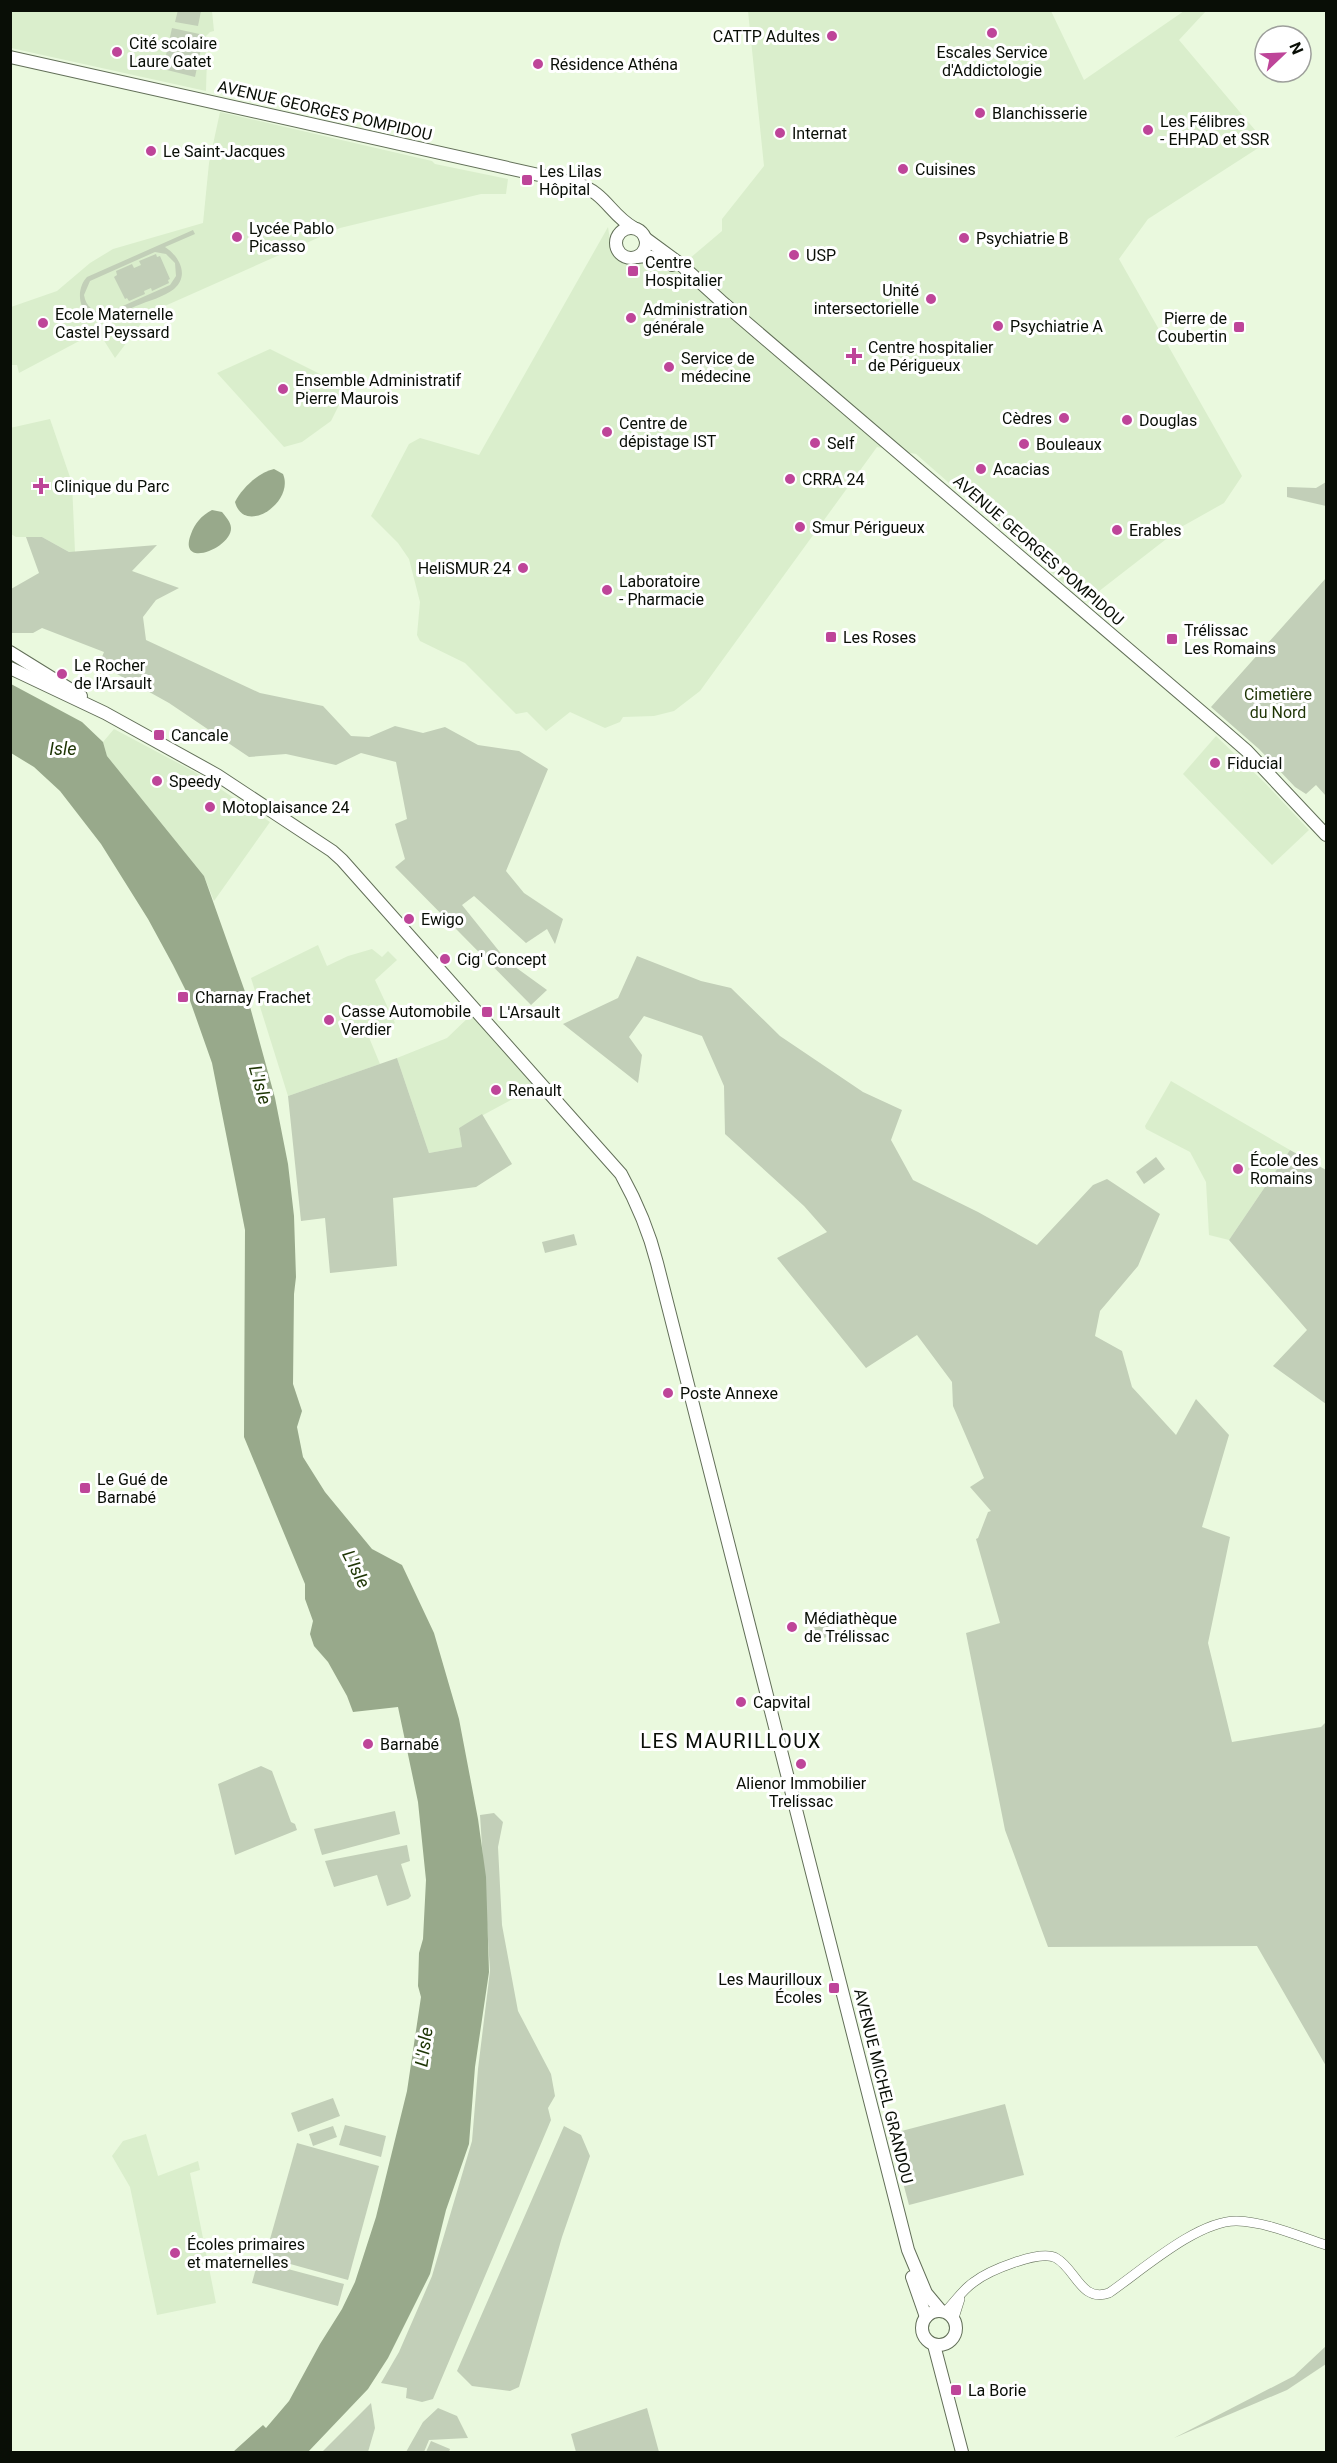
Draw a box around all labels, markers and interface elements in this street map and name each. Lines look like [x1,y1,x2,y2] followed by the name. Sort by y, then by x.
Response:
[1253,24,1313,84] north arrow
[985,26,999,40] marker: Escales Service d'Addictologie
[713,27,820,46] place label: CATTP Adultes
[825,29,839,43] marker: CATTP Adultes
[129,34,217,71] place label: Cité scolaire Laure Gatet
[1285,39,1307,57] text: N
[936,43,1048,80] place label: Escales Service d'Addictologie
[110,45,124,59] marker: Cité scolaire Laure Gatet
[550,55,678,74] place label: Résidence Athéna
[531,57,545,71] marker: Résidence Athéna
[216,77,434,144] street label: AVENUE GEORGES POMPIDOU
[992,104,1087,123] place label: Blanchisserie
[973,106,987,120] marker: Blanchisserie
[1160,112,1270,149] place label: Les Félibres - EHPAD et SSR
[1141,123,1155,137] marker: Les Félibres - EHPAD et SSR
[792,124,847,143] place label: Internat
[773,126,787,140] marker: Internat
[163,142,285,161] place label: Le Saint-Jacques
[144,144,158,158] marker: Le Saint-Jacques
[915,160,976,179] place label: Cuisines
[539,162,602,199] place label: Les Lilas Hôpital
[896,162,910,176] marker: Cuisines
[520,173,534,187] marker: Les Lilas Hôpital
[249,219,334,256] place label: Lycée Pablo Picasso
[976,229,1069,248] place label: Psychiatrie B
[230,230,244,244] marker: Lycée Pablo Picasso
[957,231,971,245] marker: Psychiatrie B
[806,246,836,265] place label: USP
[787,248,801,262] marker: USP
[645,253,723,290] place label: Centre Hospitalier
[626,264,640,278] marker: Centre Hospitalier
[814,281,919,318] place label: Unité intersectorielle
[924,292,938,306] marker: Unité intersectorielle
[643,300,748,337] place label: Administration générale
[55,305,173,342] place label: Ecole Maternelle Castel Peyssard
[1157,309,1227,346] place label: Pierre de Coubertin
[624,311,638,325] marker: Administration générale
[36,316,50,330] marker: Ecole Maternelle Castel Peyssard
[1010,317,1104,336] place label: Psychiatrie A
[991,319,1005,333] marker: Psychiatrie A
[1232,320,1246,334] marker: Pierre de Coubertin
[868,338,994,375] place label: Centre hospitalier de Périgueux
[845,347,863,365] marker: Centre hospitalier de Périgueux
[681,349,755,386] place label: Service de médecine
[662,360,676,374] marker: Service de médecine
[295,371,462,408] place label: Ensemble Administratif Pierre Maurois
[276,382,290,396] marker: Ensemble Administratif Pierre Maurois
[1002,409,1052,428] place label: Cèdres
[1057,411,1071,425] marker: Cèdres
[1139,411,1197,430] place label: Douglas
[1120,413,1134,427] marker: Douglas
[619,414,717,451] place label: Centre de dépistage IST
[600,425,614,439] marker: Centre de dépistage IST
[827,434,855,453] place label: Self
[1036,435,1102,454] place label: Bouleaux
[808,436,822,450] marker: Self
[1017,437,1031,451] marker: Bouleaux
[993,460,1050,479] place label: Acacias
[974,462,988,476] marker: Acacias
[802,470,865,489] place label: CRRA 24
[950,471,1128,630] street label: AVENUE GEORGES POMPIDOU
[783,472,797,486] marker: CRRA 24
[32,477,50,495] marker: Clinique du Parc
[54,477,169,496] place label: Clinique du Parc
[812,518,925,537] place label: Smur Périgueux
[793,520,807,534] marker: Smur Périgueux
[1129,521,1182,540] place label: Erables
[1110,523,1124,537] marker: Erables
[418,559,511,578] place label: HeliSMUR 24
[516,561,530,575] marker: HeliSMUR 24
[619,572,704,609] place label: Laboratoire - Pharmacie
[600,583,614,597] marker: Laboratoire - Pharmacie
[1184,621,1276,658] place label: Trélissac Les Romains
[843,628,916,647] place label: Les Roses
[824,630,838,644] marker: Les Roses
[1165,632,1179,646] marker: Trélissac Les Romains
[74,656,152,693] place label: Le Rocher de l'Arsault
[55,667,69,681] marker: Le Rocher de l'Arsault
[1244,685,1312,722] park label: Cimetière du Nord
[171,726,228,745] place label: Cancale
[152,728,166,742] marker: Cancale
[49,738,77,759] water label: Isle
[1227,754,1282,773] place label: Fiducial
[1208,756,1222,770] marker: Fiducial
[169,772,221,791] place label: Speedy
[150,774,164,788] marker: Speedy
[222,798,349,817] place label: Motoplaisance 24
[203,800,217,814] marker: Motoplaisance 24
[421,910,464,929] place label: Ewigo
[402,912,416,926] marker: Ewigo
[457,950,547,969] place label: Cig' Concept
[438,952,452,966] marker: Cig' Concept
[195,988,311,1007] place label: Charnay Frachet
[176,990,190,1004] marker: Charnay Frachet
[341,1002,471,1039] place label: Casse Automobile Verdier
[499,1003,560,1022] place label: L'Arsault
[480,1005,494,1019] marker: L'Arsault
[322,1013,336,1027] marker: Casse Automobile Verdier
[245,1063,276,1107] water label: L'Isle
[508,1081,562,1100] place label: Renault
[489,1083,503,1097] marker: Renault
[1250,1151,1319,1188] place label: École des Romains
[1231,1162,1245,1176] marker: École des Romains
[680,1384,778,1403] place label: Poste Annexe
[661,1386,675,1400] marker: Poste Annexe
[97,1470,168,1507] place label: Le Gué de Barnabé
[78,1481,92,1495] marker: Le Gué de Barnabé
[338,1546,375,1591] water label: L'Isle
[804,1609,897,1646] place label: Médiathèque de Trélissac
[785,1620,799,1634] marker: Médiathèque de Trélissac
[753,1693,810,1712] place label: Capvital
[734,1695,748,1709] marker: Capvital
[640,1729,822,1753] district label: LES MAURILLOUX
[380,1735,439,1754] place label: Barnabé
[361,1737,375,1751] marker: Barnabé
[794,1757,808,1771] marker: Alienor Immobilier Trelissac
[736,1774,867,1811] place label: Alienor Immobilier Trelissac
[718,1970,822,2007] place label: Les Maurilloux Écoles
[827,1981,841,1995] marker: Les Maurilloux Écoles
[850,1987,917,2186] street label: AVENUE MICHEL GRANDOU
[410,2026,437,2068] water label: L'Isle
[187,2235,305,2272] place label: Écoles primaires et maternelles
[168,2246,182,2260] marker: Écoles primaires et maternelles
[968,2381,1026,2400] place label: La Borie
[949,2383,963,2397] marker: La Borie

